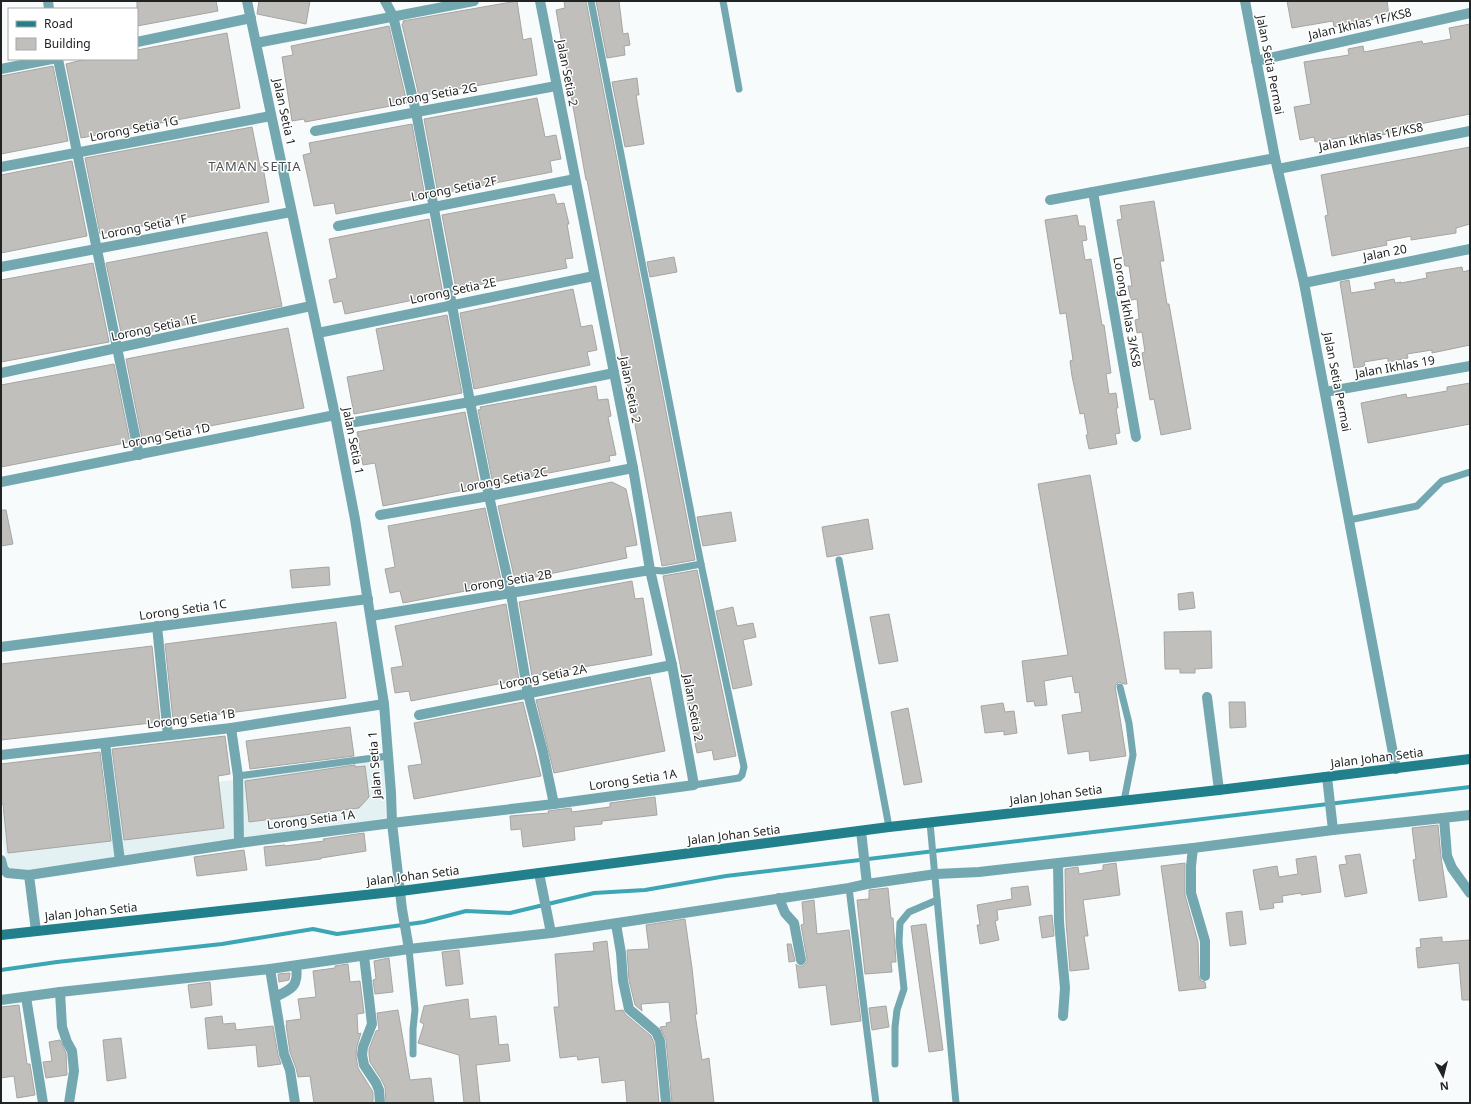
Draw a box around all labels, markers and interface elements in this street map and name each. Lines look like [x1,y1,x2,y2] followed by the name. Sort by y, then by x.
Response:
[1306,3,1413,44] street label: Jalan Ikhlas 1F/KS8
[8,8,138,60] legend
[1252,13,1288,116] street label: Jalan Setia Permai
[44,15,73,32] text: Road
[44,35,91,52] text: Building
[552,37,582,108] street label: Jalan Setia 2
[269,76,300,147] street label: Jalan Setia 1
[387,78,479,111] street label: Lorong Setia 2G
[88,112,180,145] street label: Lorong Setia 1G
[1316,118,1425,155] street label: Jalan Ikhlas 1E/KS8
[208,157,302,175] district label: TAMAN SETIA
[409,172,498,205] street label: Lorong Setia 2F
[99,210,188,243] street label: Lorong Setia 1F
[1361,240,1408,265] street label: Jalan 20
[1109,255,1146,369] street label: Lorong Ikhlas 3/KS8
[408,273,498,308] street label: Lorong Setia 2E
[109,310,199,345] street label: Lorong Setia 1E
[1319,330,1355,433] street label: Jalan Setia Permai
[1353,351,1436,382] street label: Jalan Ikhlas 19
[615,354,645,425] street label: Jalan Setia 2
[338,405,368,476] street label: Jalan Setia 1
[120,419,212,452] street label: Lorong Setia 1D
[459,463,549,496] street label: Lorong Setia 2C
[463,565,553,596] street label: Lorong Setia 2B
[138,595,228,624] street label: Lorong Setia 1C
[498,660,588,693] street label: Lorong Setia 2A
[679,672,708,743] street label: Jalan Setia 2
[146,705,236,732] street label: Lorong Setia 1B
[364,731,385,800] street label: Jalan Setia 1
[1329,743,1424,772] street label: Jalan Johan Setia
[588,765,678,794] street label: Lorong Setia 1A
[1008,780,1103,809] street label: Jalan Johan Setia
[266,806,356,833] street label: Lorong Setia 1A
[686,820,781,849] street label: Jalan Johan Setia
[365,861,460,890] street label: Jalan Johan Setia
[43,898,138,925] street label: Jalan Johan Setia
[1423,1056,1463,1096] north arrow
[1439,1078,1450,1094] text: N

